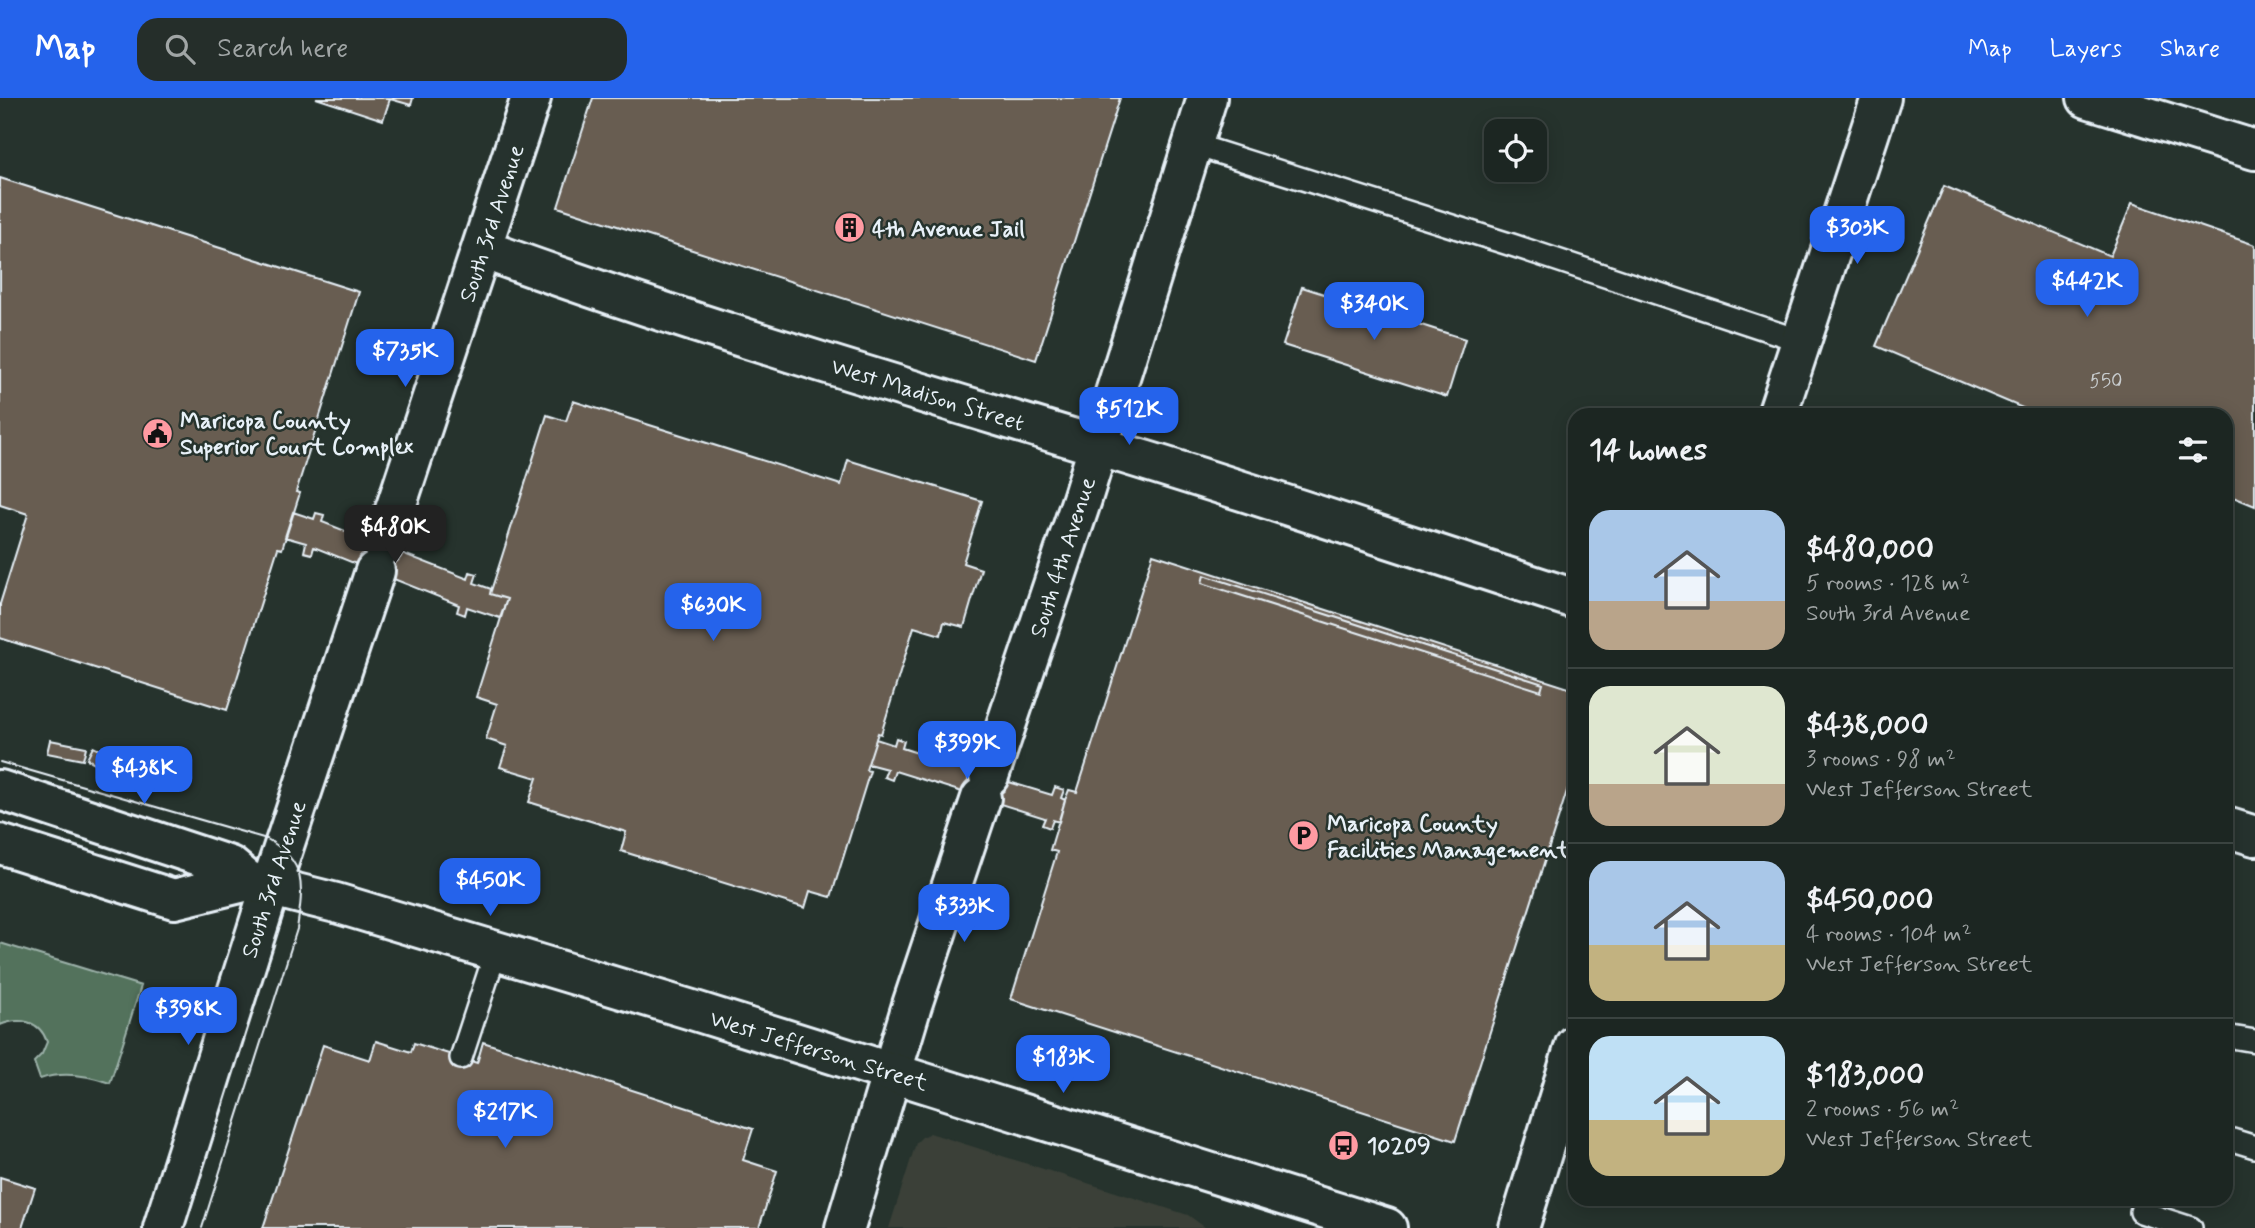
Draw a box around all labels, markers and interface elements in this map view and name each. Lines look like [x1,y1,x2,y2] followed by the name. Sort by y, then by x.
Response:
[137,18,627,81] search box
[35,27,95,71] text: Map
[161,30,199,68] icon: search
[217,32,348,66] text: Search here
[1968,34,2012,65] text: Map
[2050,34,2122,65] text: Layers
[2160,34,2220,65] text: Share
[1484,119,1547,182] map controls
[1484,119,1547,182] button: locate
[453,141,533,306] street label: South 3rd Avenue
[1808,206,1906,266] pin: $303K
[832,211,866,245] building icon: 4th Avenue Jail
[1826,214,1888,244] text: $303K
[872,215,1025,245] place label: 4th Avenue Jail
[2038,260,2136,319] pin: $442K
[2052,267,2122,297] text: $442K
[1325,282,1423,342] pin: $340K
[1340,290,1408,320] text: $340K
[356,330,454,389] pin: $735K
[372,337,438,367] text: $735K
[827,352,1028,440] street label: West Madison Street
[2090,369,2122,394] house number: 550
[1080,388,1178,447] pin: $512K
[1095,395,1163,425] text: $512K
[180,407,414,463] place label: Maricopa County Superior Court Complex
[140,416,174,450] public building icon: Maricopa County Superior Court Complex
[1589,431,1707,470] text: 14 homes
[2174,431,2212,469] icon: filters
[1024,473,1104,642] street label: South 4th Avenue
[346,505,444,565] pin: $480K
[360,513,430,543] text: $480K
[1806,530,1934,569] text: $480,000
[1645,538,1729,622] icon: home
[1806,569,1970,599] text: 5 rooms · 128 m²
[664,584,762,643] pin: $630K
[680,591,746,621] text: $630K
[1806,599,1970,629] text: South 3rd Avenue
[1806,706,1928,745] text: $438,000
[1645,714,1729,798] icon: home
[918,722,1016,781] pin: $399K
[934,729,1000,759] text: $399K
[1806,745,1956,775] text: 3 rooms · 98 m²
[95,746,193,806] pin: $438K
[111,754,177,784] text: $438K
[1806,775,2032,805] text: West Jefferson Street
[235,797,315,962] street label: South 3rd Avenue
[1327,810,1571,866] place label: Maricopa County Facilities Management
[1287,819,1321,853] parking icon: Maricopa County Facilities Management
[441,858,539,918] pin: $450K
[455,866,525,896] text: $450K
[1806,881,1934,920] text: $450,000
[915,884,1013,944] pin: $333K
[1645,889,1729,973] icon: home
[934,892,994,922] text: $333K
[1806,920,1972,950] text: 4 rooms · 104 m²
[1806,950,2032,980] text: West Jefferson Street
[139,988,237,1047] pin: $398K
[155,995,221,1025] text: $398K
[706,1004,931,1099] street label: West Jefferson Street
[1014,1035,1112,1095] pin: $183K
[1032,1043,1094,1073] text: $183K
[1806,1056,1924,1095] text: $183,000
[1645,1064,1729,1148] icon: home
[456,1090,554,1150] pin: $217K
[1806,1095,1959,1125] text: 2 rooms · 56 m²
[473,1098,537,1128] text: $217K
[1806,1125,2032,1155] text: West Jefferson Street
[1327,1128,1361,1162] bus stop icon: 10209
[1367,1132,1431,1162] place label: 10209

